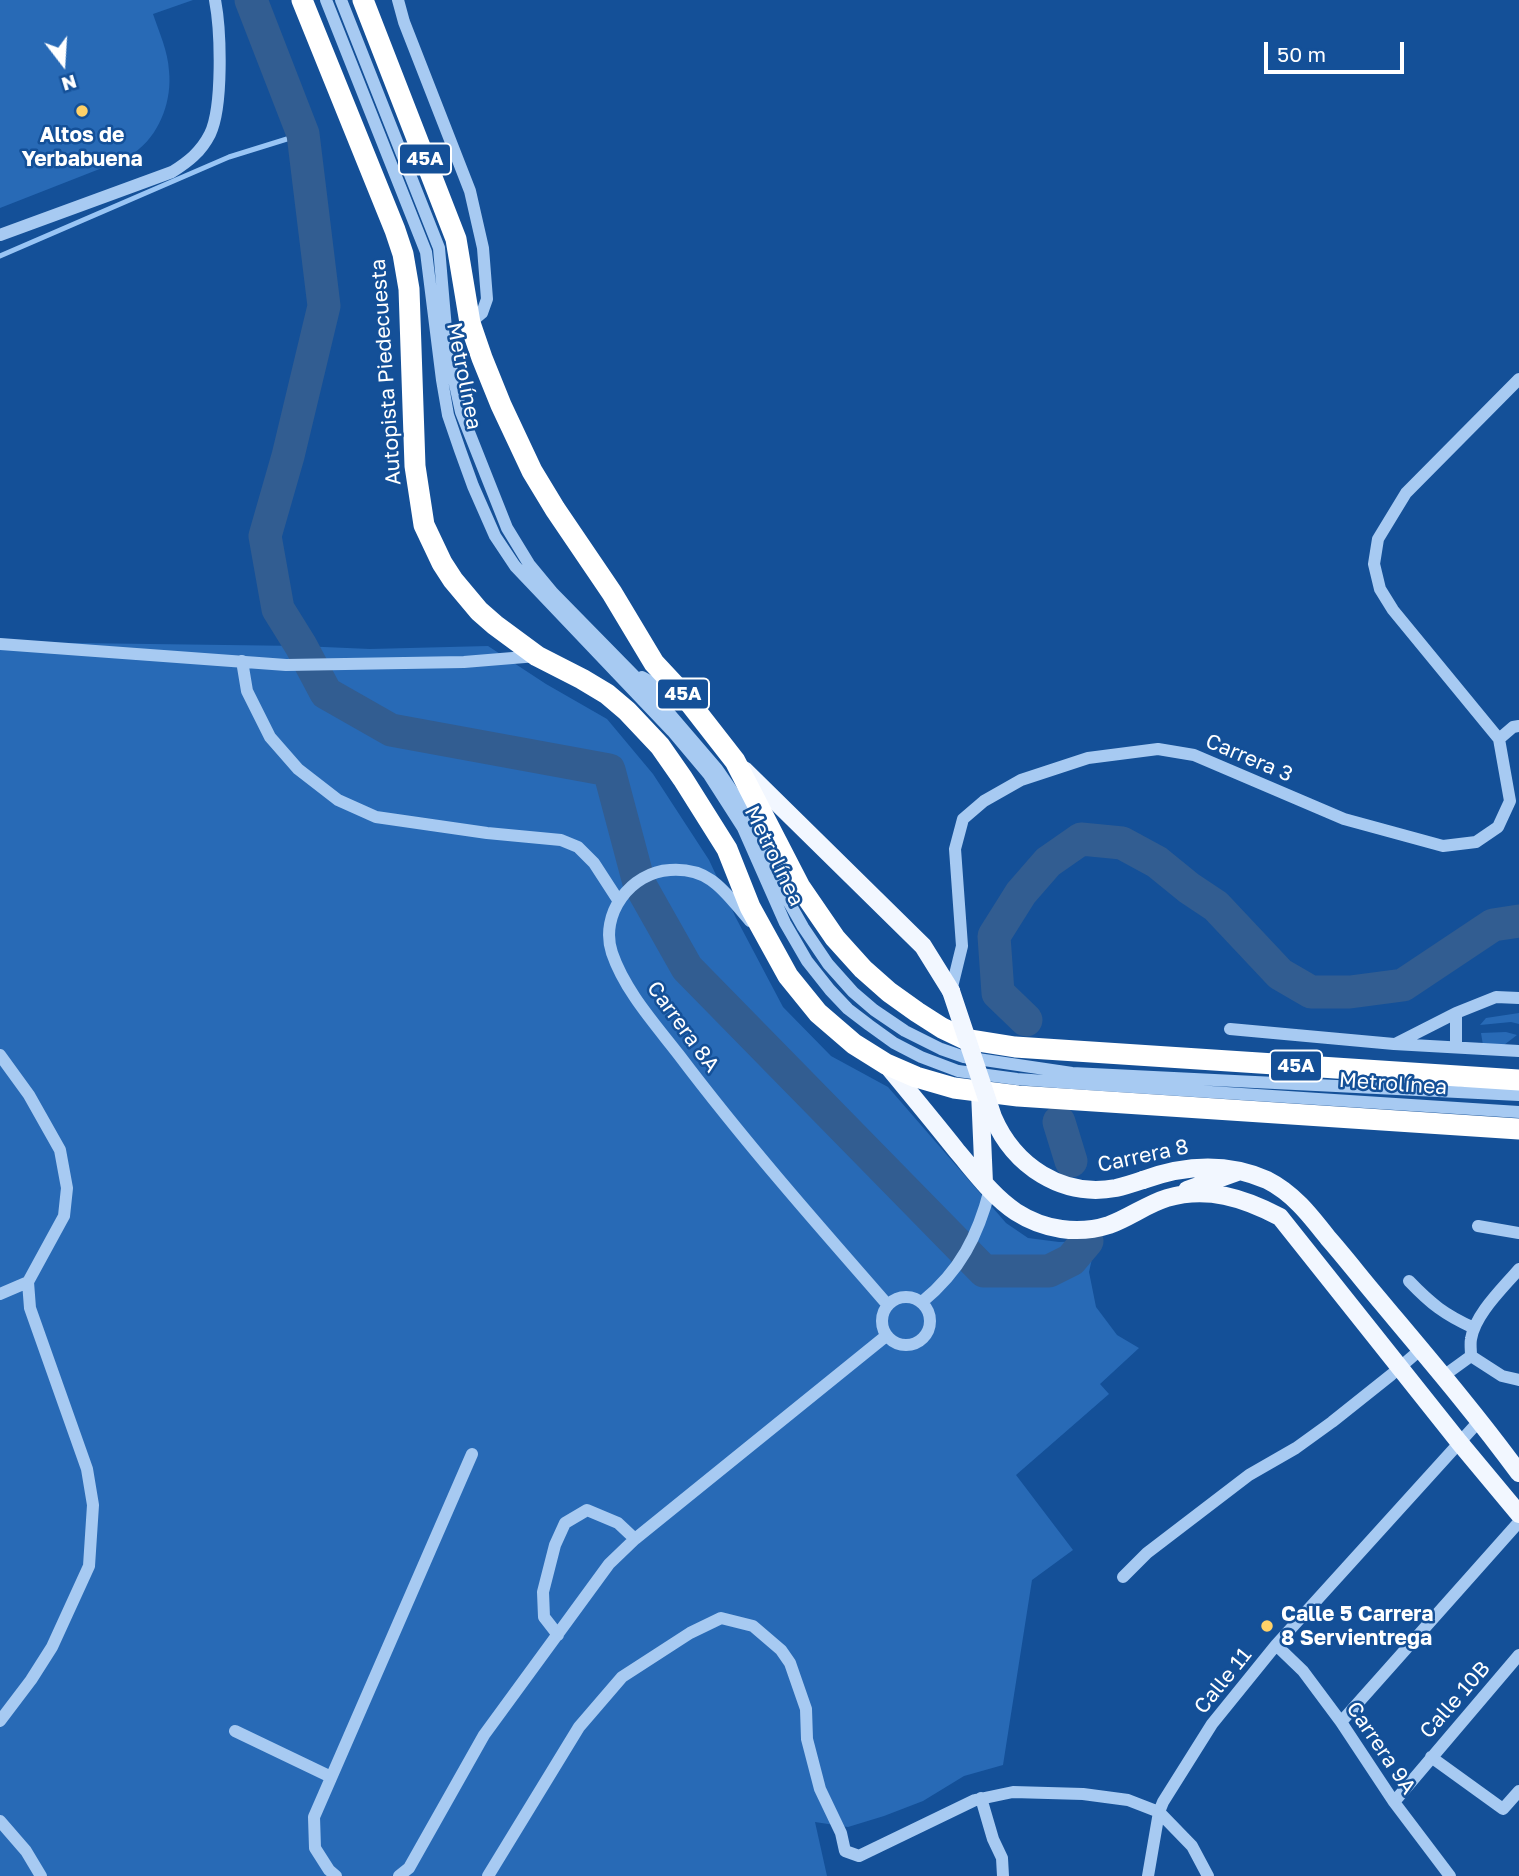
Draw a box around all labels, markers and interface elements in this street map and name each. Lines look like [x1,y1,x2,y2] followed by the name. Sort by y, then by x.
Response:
[28,28,98,98] north arrow
[1267,28,1407,72] scale bar
[1277,41,1326,67] text: 50 m
[59,70,80,97] text: N
[74,103,90,119] marker: Altos de Yerbabuena
[21,122,143,172] place label: Altos de Yerbabuena
[399,144,451,174] road number: 45A
[366,258,406,486] street label: Autopista Piedecuesta
[441,320,487,432] street label: Metrolínea
[657,678,709,709] road number: 45A
[1202,728,1296,788] street label: Carrera 3
[739,802,809,910] street label: Metrolínea
[642,977,724,1077] street label: Carrera 8A
[1270,1050,1322,1082] road number: 45A
[1338,1068,1448,1100] street label: Metrolínea
[1095,1134,1191,1178] street label: Carrera 8
[1281,1601,1433,1651] place label: Calle 5 Carrera 8 Servientrega
[1259,1618,1275,1634] marker: Calle 5 Carrera 8 Servientrega
[1189,1643,1257,1719] street label: Calle 11
[1415,1656,1495,1744] street label: Calle 10B
[1341,1697,1421,1799] street label: Carrera 9A

